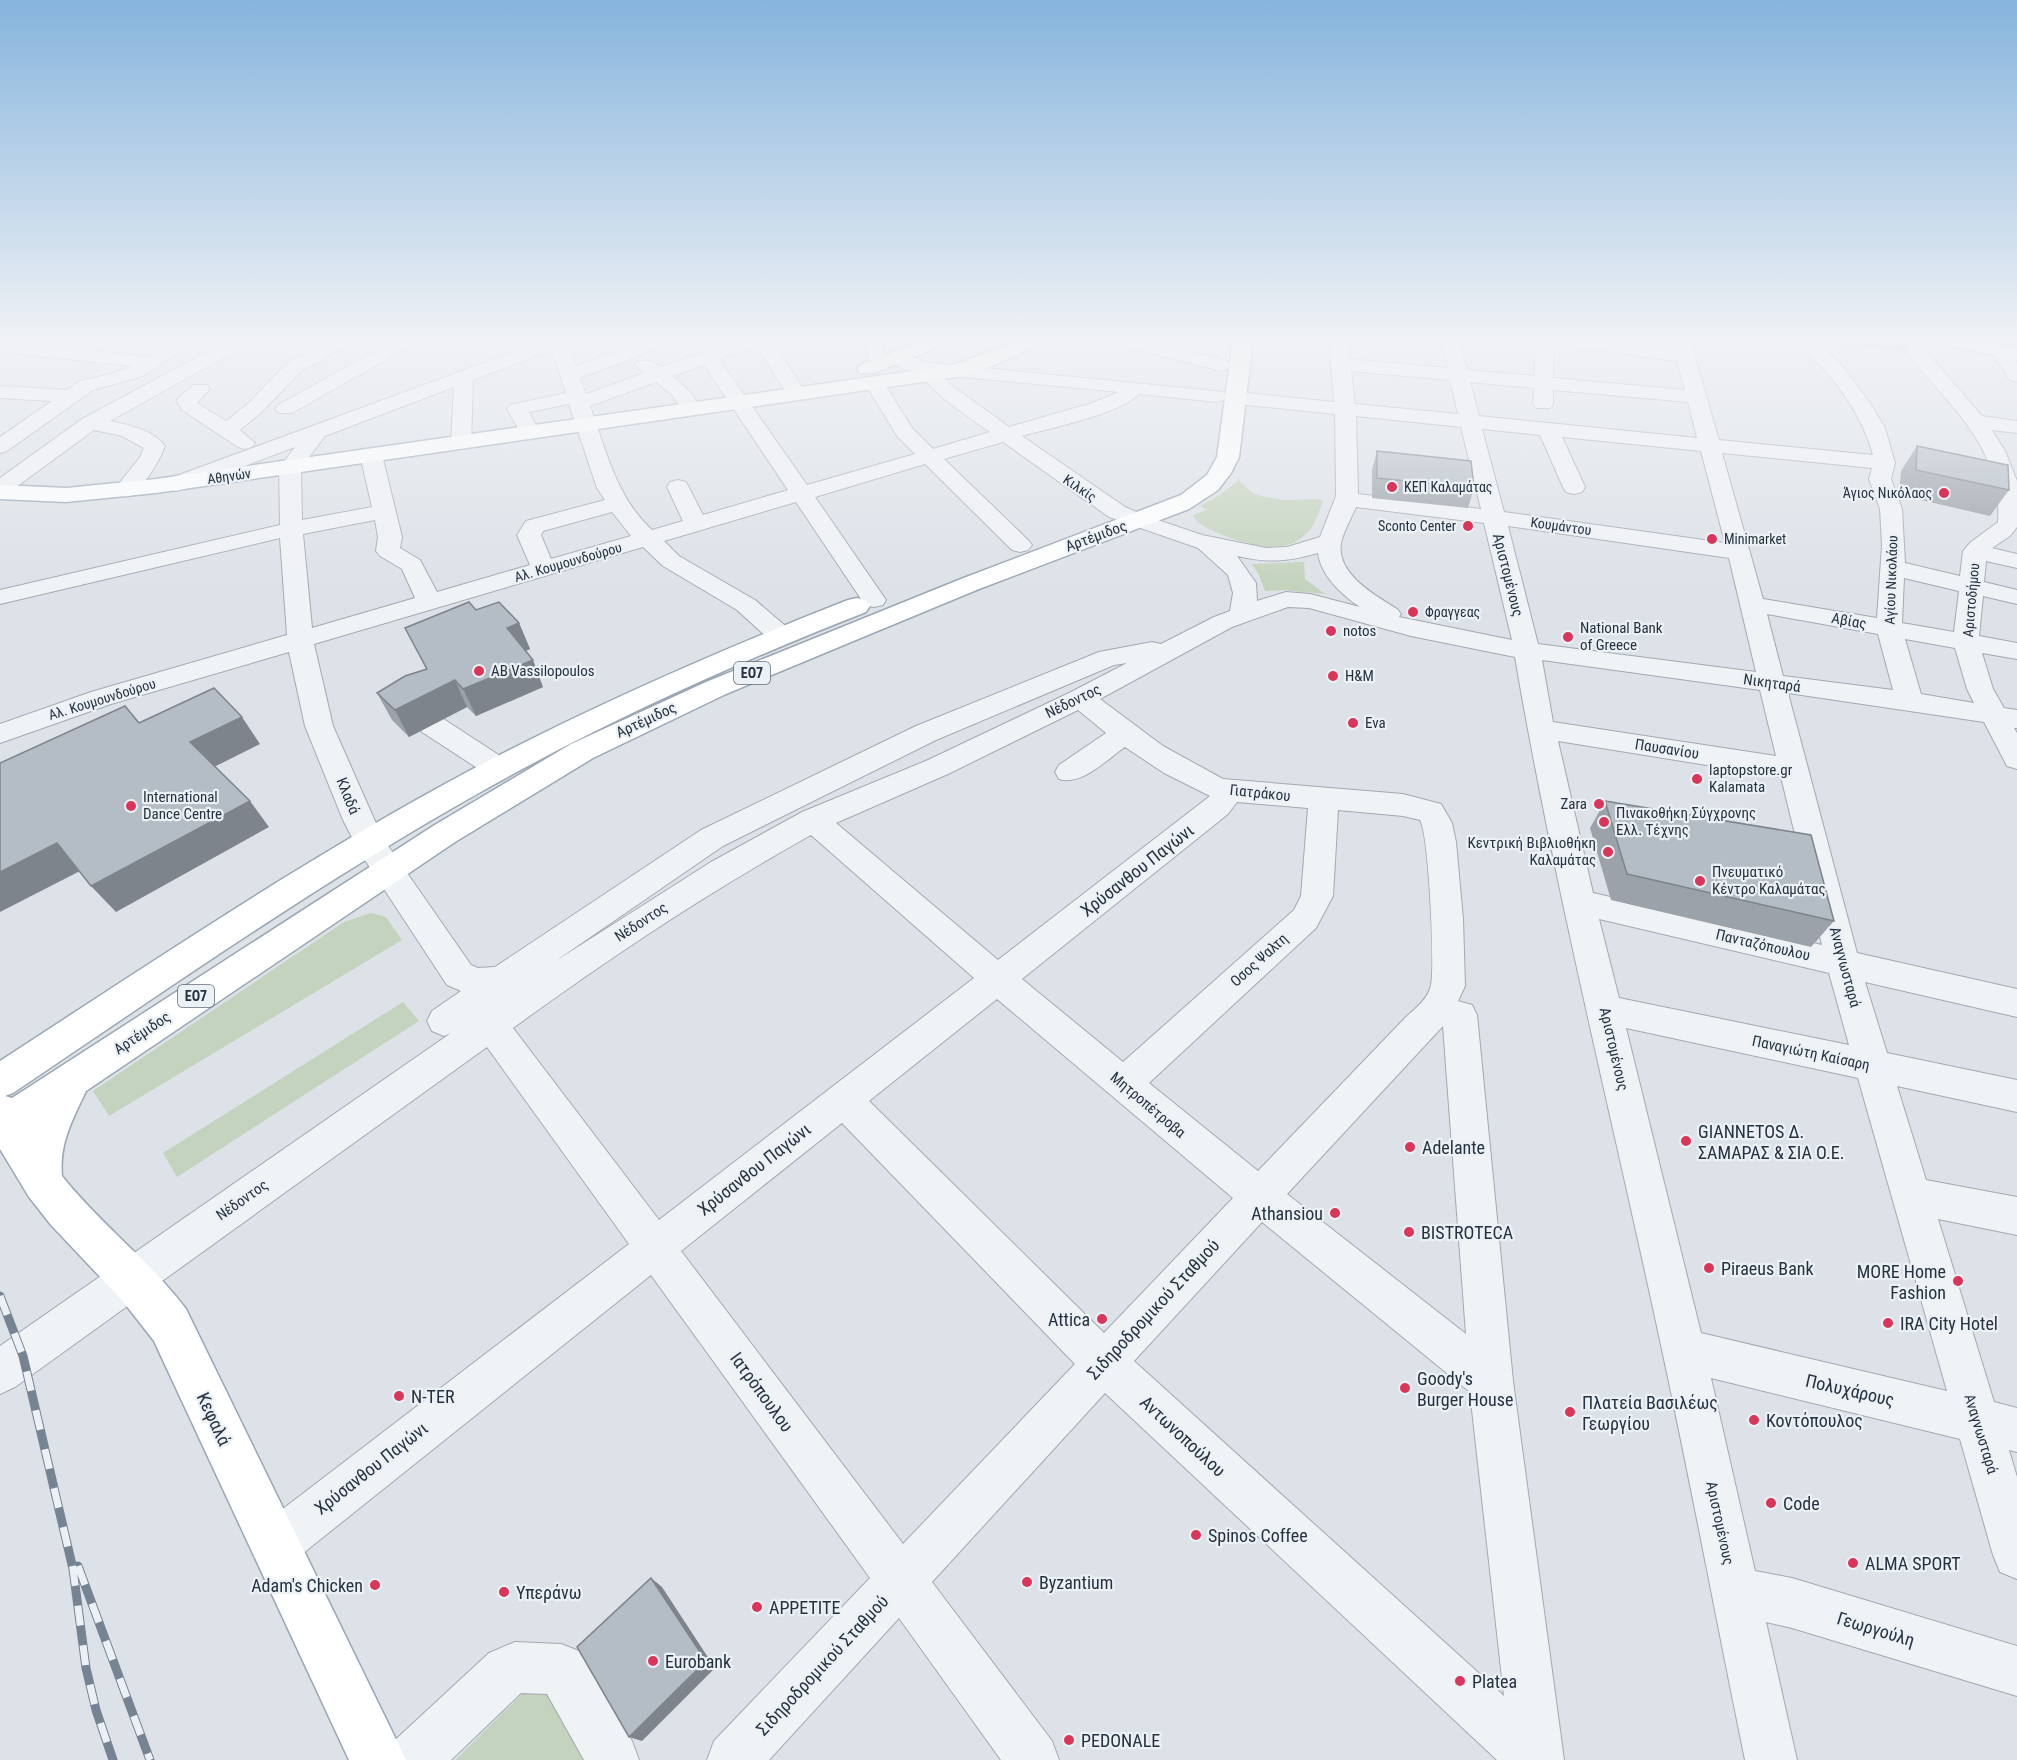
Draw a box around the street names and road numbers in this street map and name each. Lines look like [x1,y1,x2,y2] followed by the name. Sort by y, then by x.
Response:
[206,465,252,487] street label: Αθηνών
[1060,471,1100,505] street label: Κιλκίς
[1530,514,1593,538] street label: Κουμάντου
[1063,517,1129,555] street label: Αρτέμιδος
[1489,532,1527,618] street label: Αριστομένους
[1881,535,1901,625] street label: Αγίου Νικολάου
[512,539,624,585] street label: Αλ. Κουμουνδούρου
[1960,562,1982,638] street label: Αριστοδήμου
[1830,609,1868,633] street label: Αβίας
[734,662,770,684] road number: ΕΟ7
[1742,670,1802,696] street label: Νικηταρά
[46,675,158,723] street label: Αλ. Κουμουνδούρου
[1042,680,1104,722] street label: Νέδοντος
[613,698,679,742] street label: Αρτέμιδος
[1634,735,1700,763] street label: Παυσανίου
[333,775,364,817] street label: Κλαδά
[1229,781,1291,805] street label: Γιατράκου
[1076,819,1198,921] street label: Χρύσανθου Παγώνι
[611,898,671,946] street label: Νέδοντος
[1714,925,1812,965] street label: Πανταζόπουλου
[1826,925,1865,1010] street label: Αναγνωσταρά
[1227,930,1291,990] street label: Οσος Ψαλτη
[178,985,214,1007] road number: ΕΟ7
[1596,1006,1632,1092] street label: Αριστομένους
[110,1008,174,1058] street label: Αρτέμιδος
[1750,1032,1872,1074] street label: Παναγιώτη Καίσαρη
[1107,1068,1190,1142] street label: Μητροπέτροβα
[693,1118,815,1220] street label: Χρύσανθου Παγώνι
[213,1176,271,1224] street label: Νέδοντος
[1083,1235,1223,1383] street label: Σιδηροδρομικού Σταθμού
[726,1348,798,1436] street label: Ιατρόπουλου
[1804,1370,1896,1410] street label: Πολυχάρους
[193,1389,235,1449] street label: Κεφαλά
[1136,1391,1230,1481] street label: Αντωνοπούλου
[1960,1392,2002,1477] street label: Αναγνωσταρά
[310,1417,432,1519] street label: Χρύσανθου Παγώνι
[1702,1480,1738,1566] street label: Αριστομένους
[752,1591,892,1739] street label: Σιδηροδρομικού Σταθμού
[1835,1607,1917,1651] street label: Γεωργούλη

